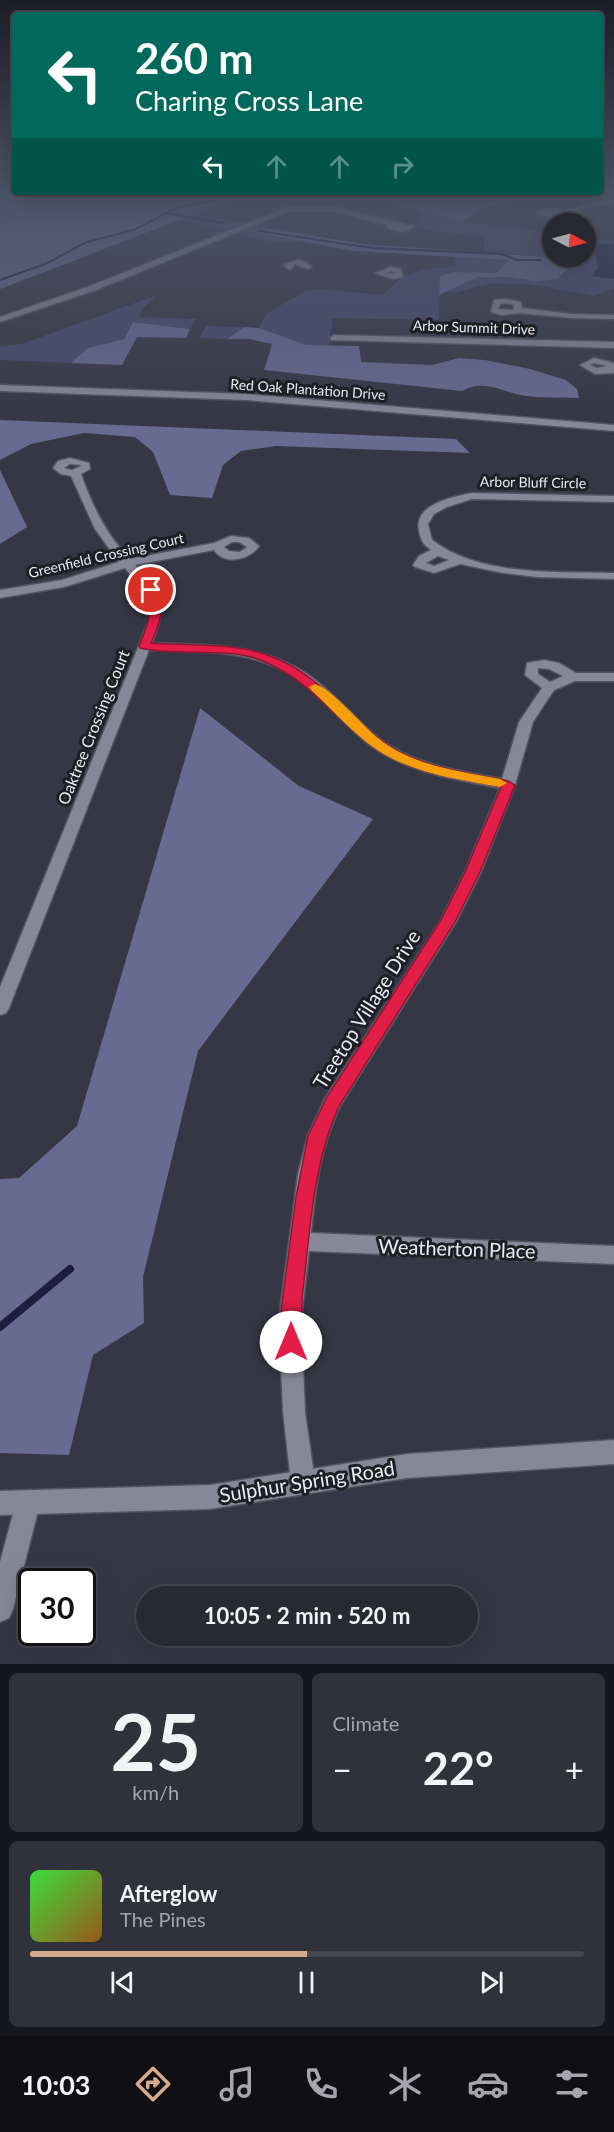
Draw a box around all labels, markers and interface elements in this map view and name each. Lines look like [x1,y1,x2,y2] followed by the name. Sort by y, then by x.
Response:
[135,33,253,83] text: 260 m
[36,36,114,114] icon: left
[135,84,363,117] text: Charing Cross Lane
[197,150,230,183] icon: left
[260,150,293,183] icon: ahead
[323,150,356,183] icon: ahead
[386,150,419,183] icon: right
[542,213,596,267] north arrow
[542,213,596,267] map controls
[413,316,535,338] street label: Arbor Summit Drive
[230,375,386,403] street label: Red Oak Plantation Drive
[480,473,586,491] street label: Arbor Bluff Circle
[27,529,185,581] street label: Greenfield Crossing Court
[125,564,176,615] pin
[134,573,167,606] icon: arrive
[53,647,133,807] street label: Oaktree Crossing Court
[307,925,425,1093] street label: Treetop Village Drive
[378,1233,536,1263] street label: Weatherton Place
[259,1310,323,1374] position arrow
[218,1455,396,1507] street label: Sulphur Spring Road
[18,1568,96,1646] speed limit sign: 30
[204,1602,410,1629] text: 10:05 · 2 min · 520 m
[111,1694,201,1788] text: 25
[333,1711,399,1735] text: Climate
[423,1741,494,1795] text: 22°
[333,1749,352,1789] text: −
[565,1749,584,1789] text: +
[132,1780,179,1804] text: km/h
[120,1880,217,1907] text: Afterglow
[120,1907,206,1931] text: The Pines
[106,1966,139,1999] icon: previous
[290,1966,323,1999] icon: pause
[475,1966,508,1999] icon: next
[132,2063,174,2105] icon: directions
[216,2063,258,2105] icon: music
[300,2063,342,2105] icon: phone
[384,2063,426,2105] icon: climate
[467,2063,509,2105] icon: car
[551,2063,593,2105] icon: filters
[21,2068,90,2101] text: 10:03

